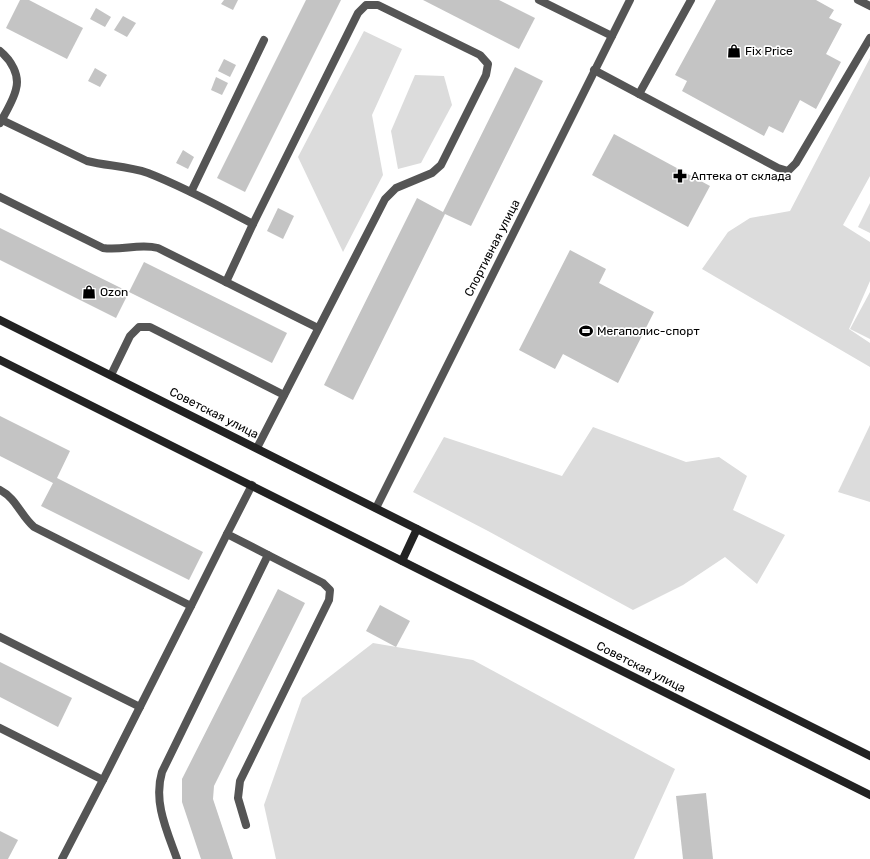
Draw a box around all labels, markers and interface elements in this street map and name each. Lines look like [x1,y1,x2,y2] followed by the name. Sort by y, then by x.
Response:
[726,43,742,59] shop icon: Fix Price
[745,44,793,58] place label: Fix Price
[672,168,688,184] pharmacy icon: Аптека от склада
[691,169,791,183] place label: Аптека от склада
[461,197,523,299] street label: Спортивная улица
[81,284,97,300] shop icon: Ozon
[100,285,128,299] place label: Ozon
[578,323,594,339] sports icon: Мегаполис-спорт
[597,324,700,338] place label: Мегаполис-спорт
[167,384,261,442] street label: Советская улица
[594,638,688,696] street label: Советская улица

